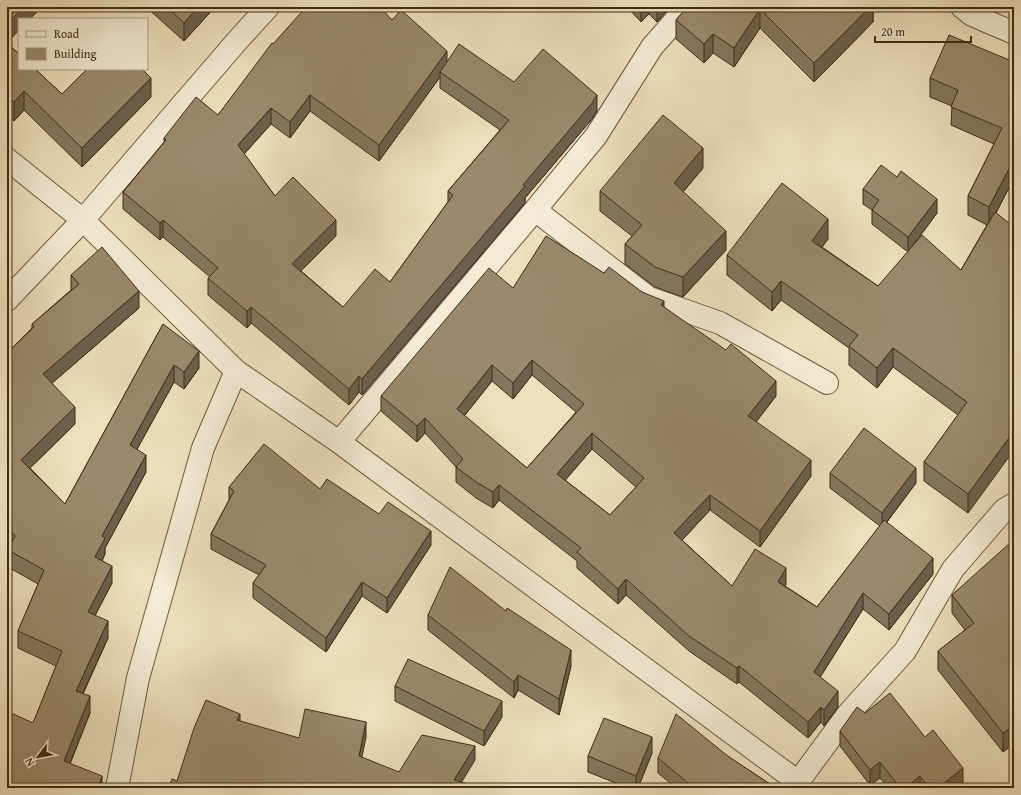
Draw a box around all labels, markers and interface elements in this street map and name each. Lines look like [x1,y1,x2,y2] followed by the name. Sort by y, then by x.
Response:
[18,18,148,70] legend
[875,18,971,44] scale bar
[881,23,905,40] text: 20 m
[54,25,80,42] text: Road
[54,45,97,62] text: Building
[18,737,58,777] north arrow
[20,754,38,770] text: N

